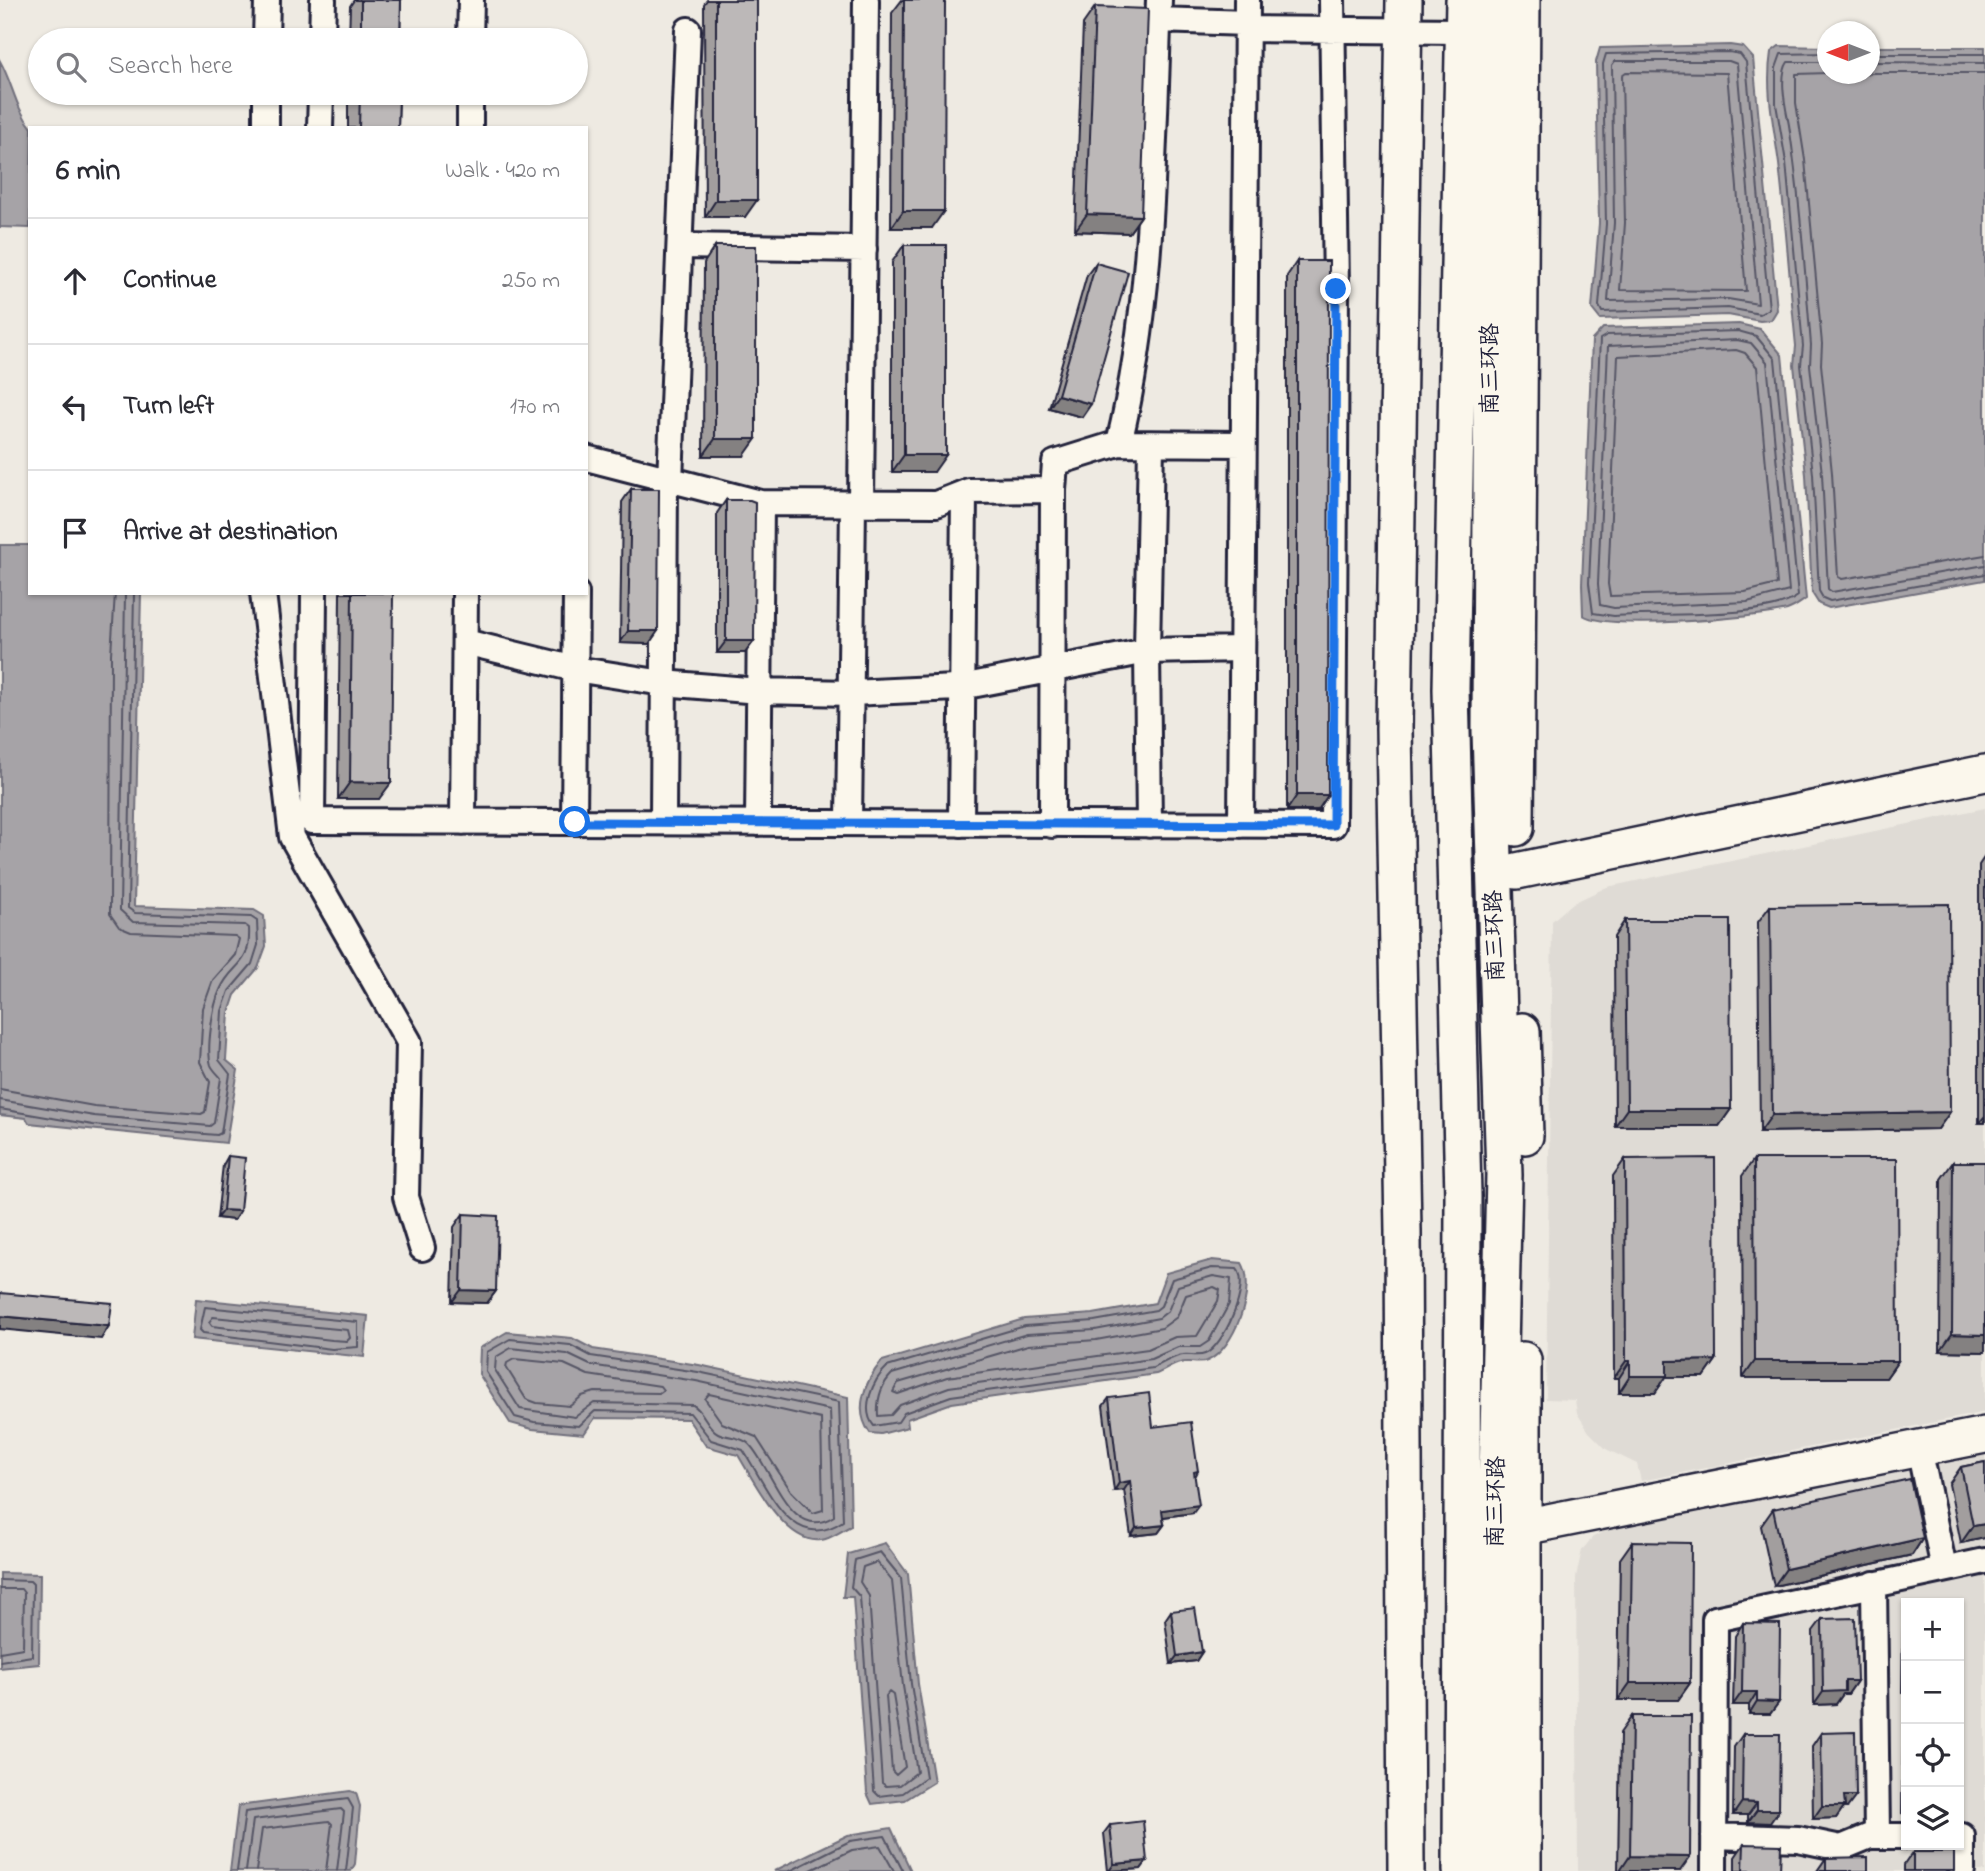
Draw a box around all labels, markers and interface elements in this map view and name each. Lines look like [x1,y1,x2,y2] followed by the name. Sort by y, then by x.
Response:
[1817,21,1880,84] north arrow
[28,28,588,105] search box
[52,48,90,86] icon: search
[108,48,233,86] text: Search here
[56,150,120,194] text: 6 min
[445,155,560,188] text: Walk · 420 m
[56,262,94,300] icon: ahead
[123,262,216,300] text: Continue
[502,265,560,298] text: 250 m
[1320,273,1351,304] route end
[1475,323,1508,415] street label: 南三环路
[56,388,94,426] icon: left
[123,388,214,426] text: Turn left
[510,391,560,424] text: 170 m
[56,514,94,552] icon: arrive
[123,514,338,552] text: Arrive at destination
[559,806,590,837] route start
[1478,889,1514,983] street label: 南三环路
[1480,1456,1514,1548] street label: 南三环路
[1901,1598,1964,1850] map controls
[1901,1598,1964,1661] button: +
[1901,1661,1964,1724] button: −
[1901,1724,1964,1787] button: locate
[1901,1787,1964,1850] button: layers

